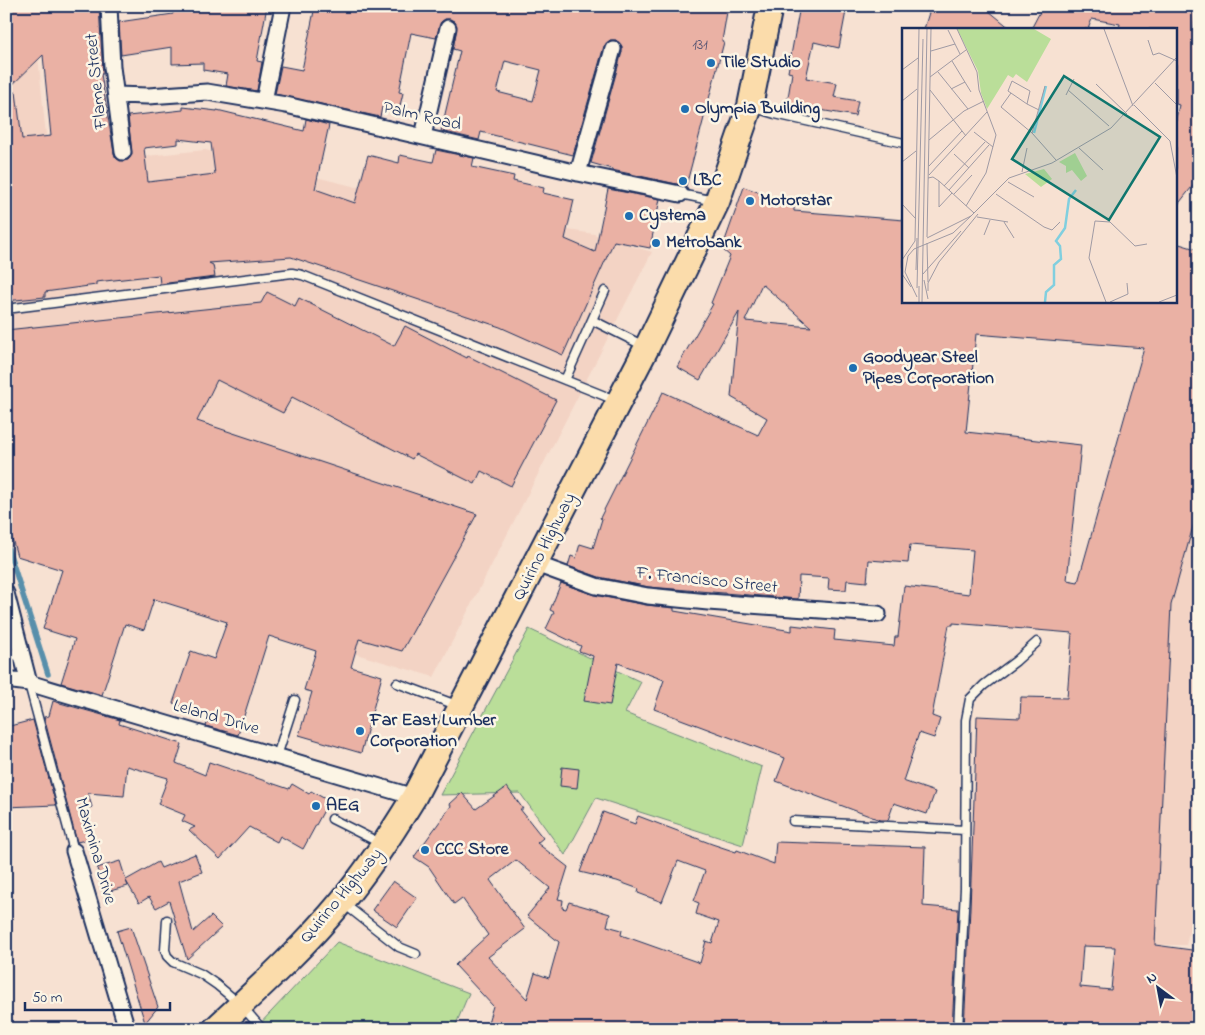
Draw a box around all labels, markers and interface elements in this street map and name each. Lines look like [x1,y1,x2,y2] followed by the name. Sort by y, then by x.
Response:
[902,28,1178,302] inset map
[79,32,115,131] street label: Flame Street
[692,34,708,56] house number: 131
[721,50,801,76] place label: Tile Studio
[705,57,717,69] marker: Tile Studio
[380,95,464,139] street label: Palm Road
[695,96,820,123] place label: Olympia Building
[679,103,691,115] marker: Olympia Building
[693,168,722,194] place label: LBC
[677,175,689,187] marker: LBC
[760,188,832,214] place label: Motorstar
[744,195,756,207] marker: Motorstar
[639,203,706,230] place label: Cystema
[623,210,635,222] marker: Cystema
[666,230,743,256] place label: Metrobank
[650,237,662,249] marker: Metrobank
[863,345,994,392] place label: Goodyear Steel Pipes Corporation
[847,362,859,374] marker: Goodyear Steel Pipes Corporation
[507,489,584,606] street label: Quirino Highway
[634,561,779,601] street label: F. Francisco Street
[170,693,263,743] street label: Leland Drive
[369,708,496,755] place label: Far East Lumber Corporation
[354,725,366,737] marker: Far East Lumber Corporation
[326,793,359,819] place label: AEG
[67,795,123,908] street label: Maximina Drive
[310,800,322,812] marker: AEG
[435,837,510,863] place label: CCC Store
[294,843,391,950] street label: Quirino Highway
[419,844,431,856] marker: CCC Store
[1132,962,1182,1012] north arrow
[1142,967,1161,990] text: N
[25,980,170,1012] scale bar
[32,987,63,1009] text: 50 m

